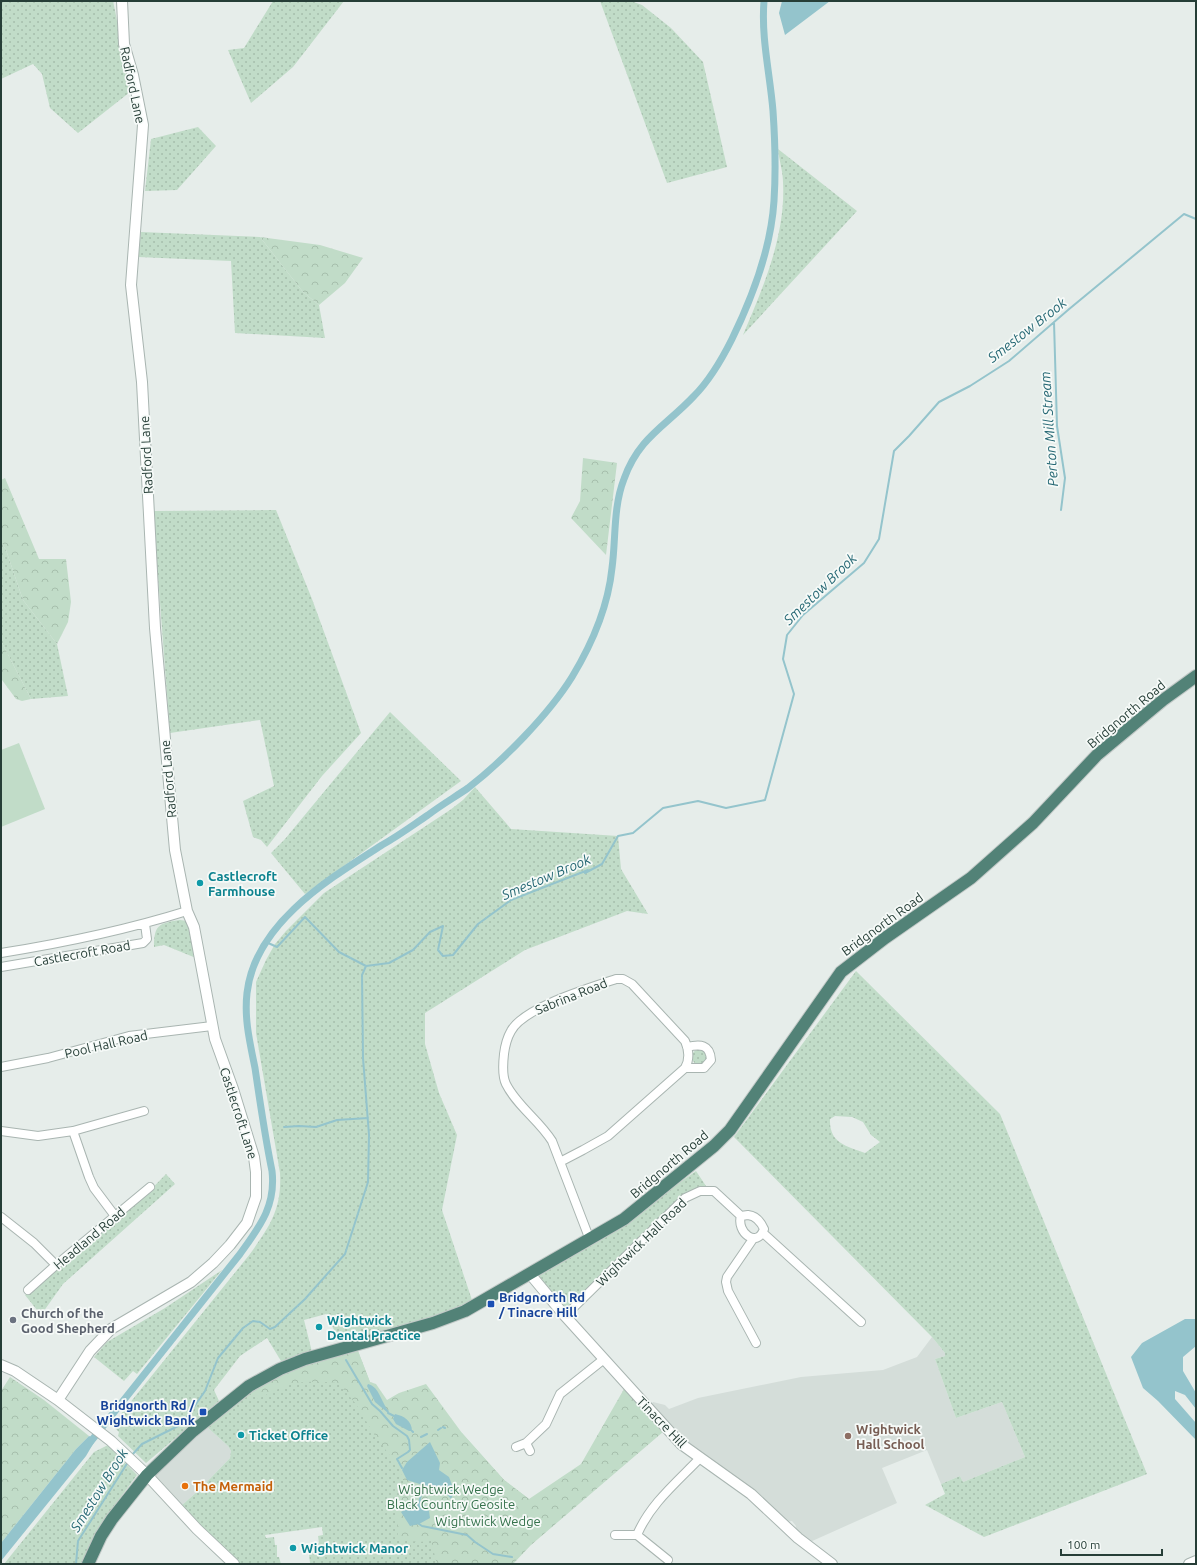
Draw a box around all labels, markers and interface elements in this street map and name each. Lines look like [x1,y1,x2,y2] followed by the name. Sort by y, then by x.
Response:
[118,45,148,125] street label: Radford Lane
[984,294,1070,366] water label: Smestow Brook
[1037,371,1061,487] water label: Perton Mill Stream
[137,416,155,494] street label: Radford Lane
[779,550,860,629] water label: Smestow Brook
[1084,678,1168,750] street label: Bridgnorth Road
[158,739,178,819] street label: Radford Lane
[498,851,594,903] water label: Smestow Brook
[208,869,277,898] place label: Castlecroft Farmhouse
[195,878,205,888] marker: Castlecroft Farmhouse
[839,890,925,958] street label: Bridgnorth Road
[33,938,131,968] street label: Castlecroft Road
[533,975,609,1017] street label: Sabrina Road
[63,1028,149,1060] street label: Pool Hall Road
[218,1065,260,1161] street label: Castlecroft Lane
[627,1128,711,1200] street label: Bridgnorth Road
[593,1195,689,1289] street label: Wightwick Hall Road
[51,1204,127,1272] street label: Headland Road
[498,1290,585,1319] place label: Bridgnorth Rd / Tinacre Hill
[486,1299,496,1309] marker: Bridgnorth Rd / Tinacre Hill
[21,1306,115,1335] place label: Church of the Good Shepherd
[327,1313,421,1342] place label: Wightwick Dental Practice
[8,1315,18,1325] marker: Church of the Good Shepherd
[314,1322,324,1332] marker: Wightwick Dental Practice
[634,1394,690,1451] street label: Tinacre Hill
[97,1398,196,1427] place label: Bridgnorth Rd / Wightwick Bank
[198,1407,208,1417] marker: Bridgnorth Rd / Wightwick Bank
[856,1422,924,1451] place label: Wightwick Hall School
[249,1428,328,1442] place label: Ticket Office
[236,1430,246,1440] marker: Ticket Office
[843,1431,853,1441] marker: Wightwick Hall School
[66,1445,131,1535] water label: Smestow Brook
[193,1479,273,1493] place label: The Mermaid
[180,1481,190,1491] marker: The Mermaid
[387,1482,515,1511] park label: Wightwick Wedge Black Country Geosite
[435,1514,541,1528] park label: Wightwick Wedge
[1061,1531,1162,1557] scale bar
[1067,1538,1100,1551] text: 100 m
[301,1541,409,1555] place label: Wightwick Manor
[288,1543,298,1553] marker: Wightwick Manor

